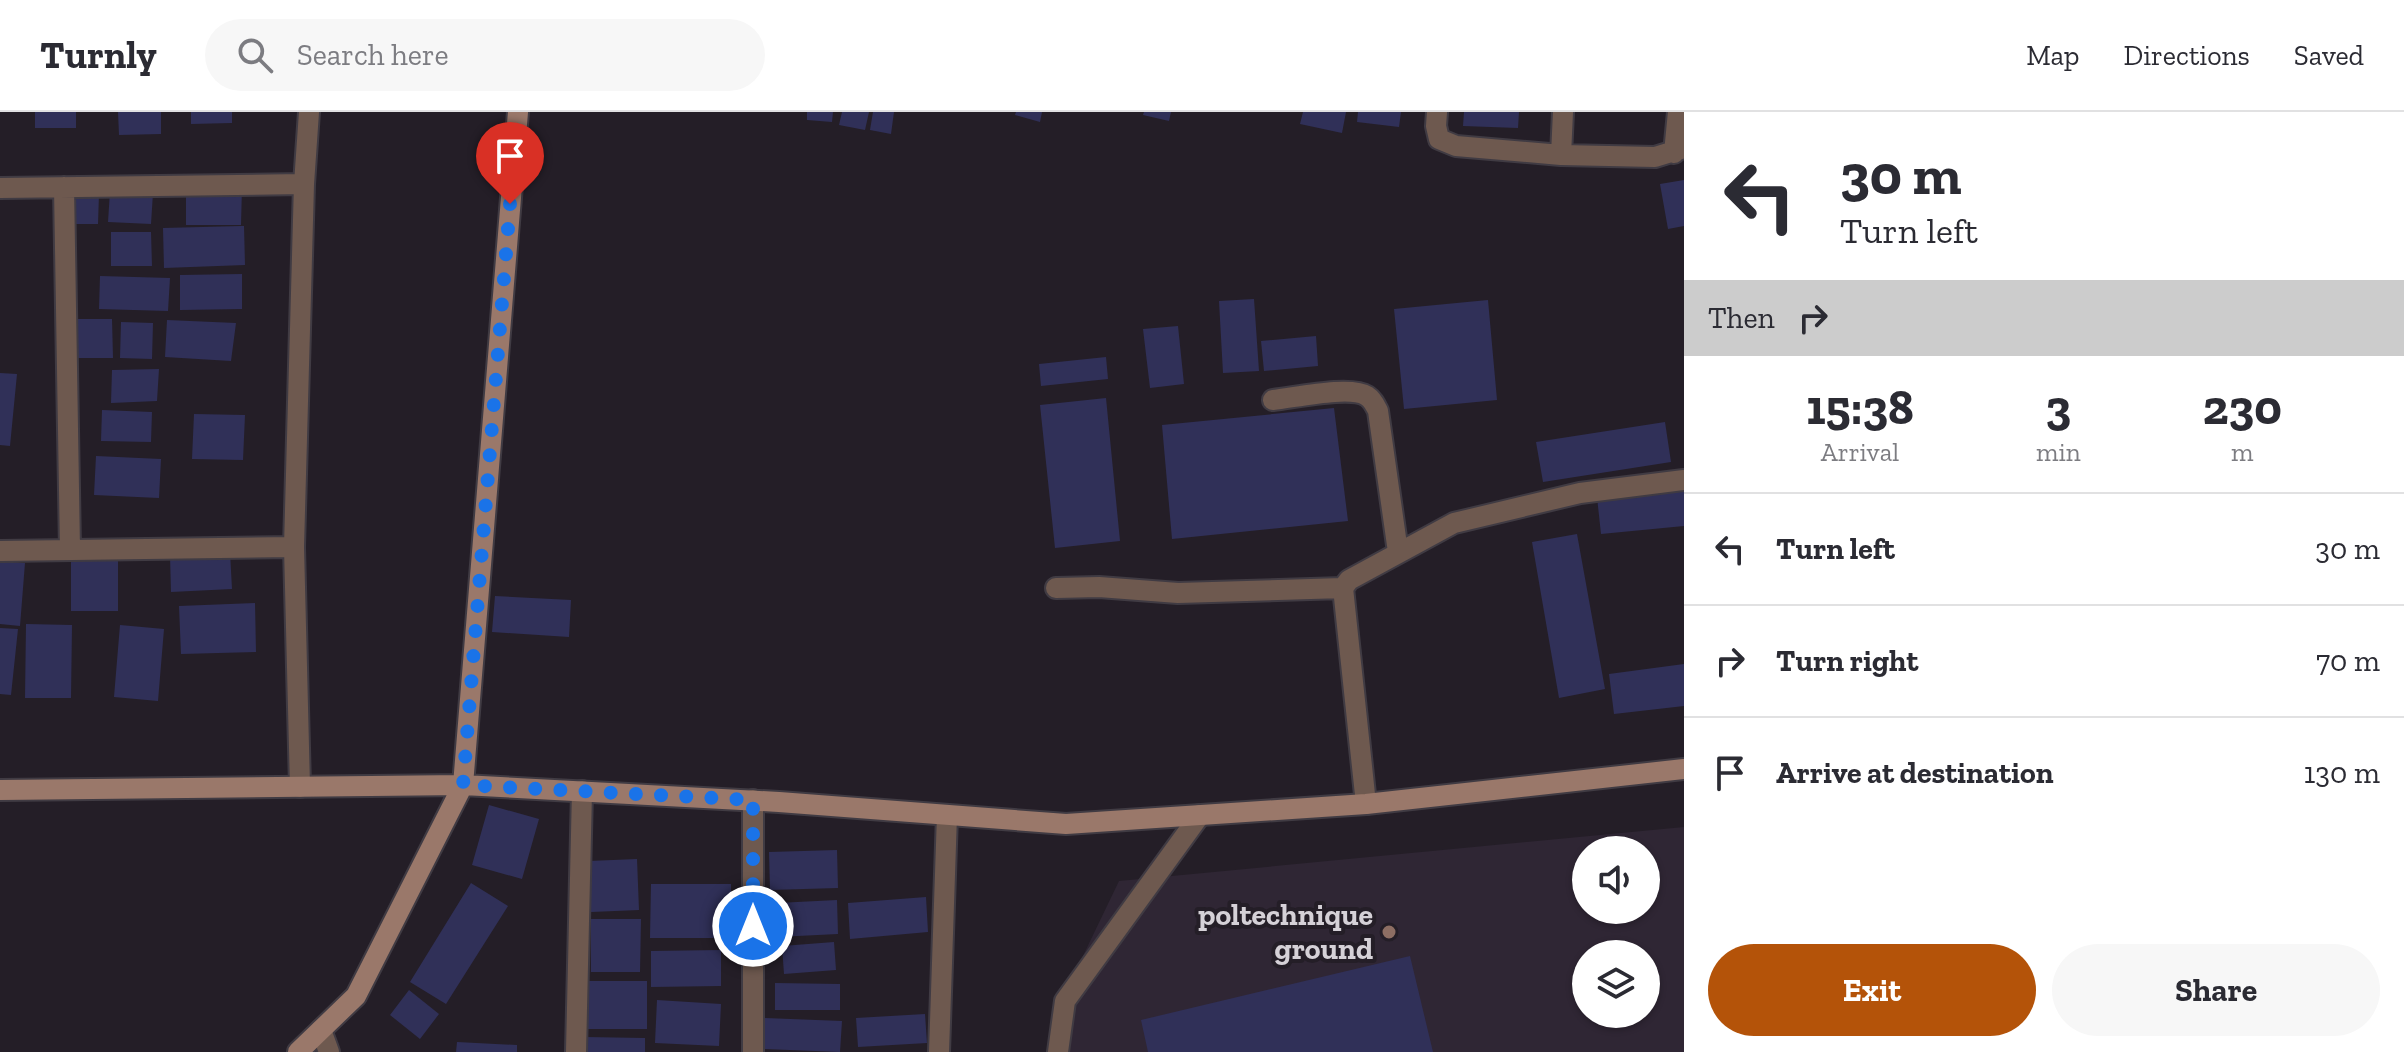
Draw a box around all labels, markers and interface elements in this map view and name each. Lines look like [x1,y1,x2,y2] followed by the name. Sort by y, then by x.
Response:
[205,19,765,91] search box
[40,32,157,78] text: Turnly
[233,33,277,77] icon: search
[297,37,449,73] text: Search here
[2026,39,2079,72] text: Map
[2123,39,2250,72] text: Directions
[2294,39,2364,72] text: Saved
[476,122,544,204] pin
[488,134,532,178] icon: arrive
[1840,141,1962,208] text: 30 m
[1708,144,1812,248] icon: left
[1840,209,1978,252] text: Turn left
[1791,296,1835,340] icon: right
[1708,300,1775,336] text: Then
[1806,379,1914,436] text: 15:38
[2046,379,2071,436] text: 3
[2203,379,2282,436] text: 230
[1821,436,1899,468] text: Arrival
[2036,436,2081,468] text: min
[2231,436,2254,468] text: m
[1708,527,1752,571] icon: left
[1776,531,1895,567] text: Turn left
[2315,531,2380,567] text: 30 m
[1708,639,1752,683] icon: right
[1776,643,1918,679] text: Turn right
[2316,643,2380,679] text: 70 m
[1708,751,1752,795] icon: arrive
[1776,755,2053,791] text: Arrive at destination
[2304,755,2380,791] text: 130 m
[1572,836,1660,1028] map controls
[1572,836,1660,924] button: sound
[711,884,795,968] position arrow
[1198,897,1373,967] place label: poltechnique ground
[1380,923,1398,941] marker: poltechnique ground
[1572,940,1660,1028] button: layers
[1708,944,2036,1036] button: Exit
[2052,944,2380,1036] button: Share

